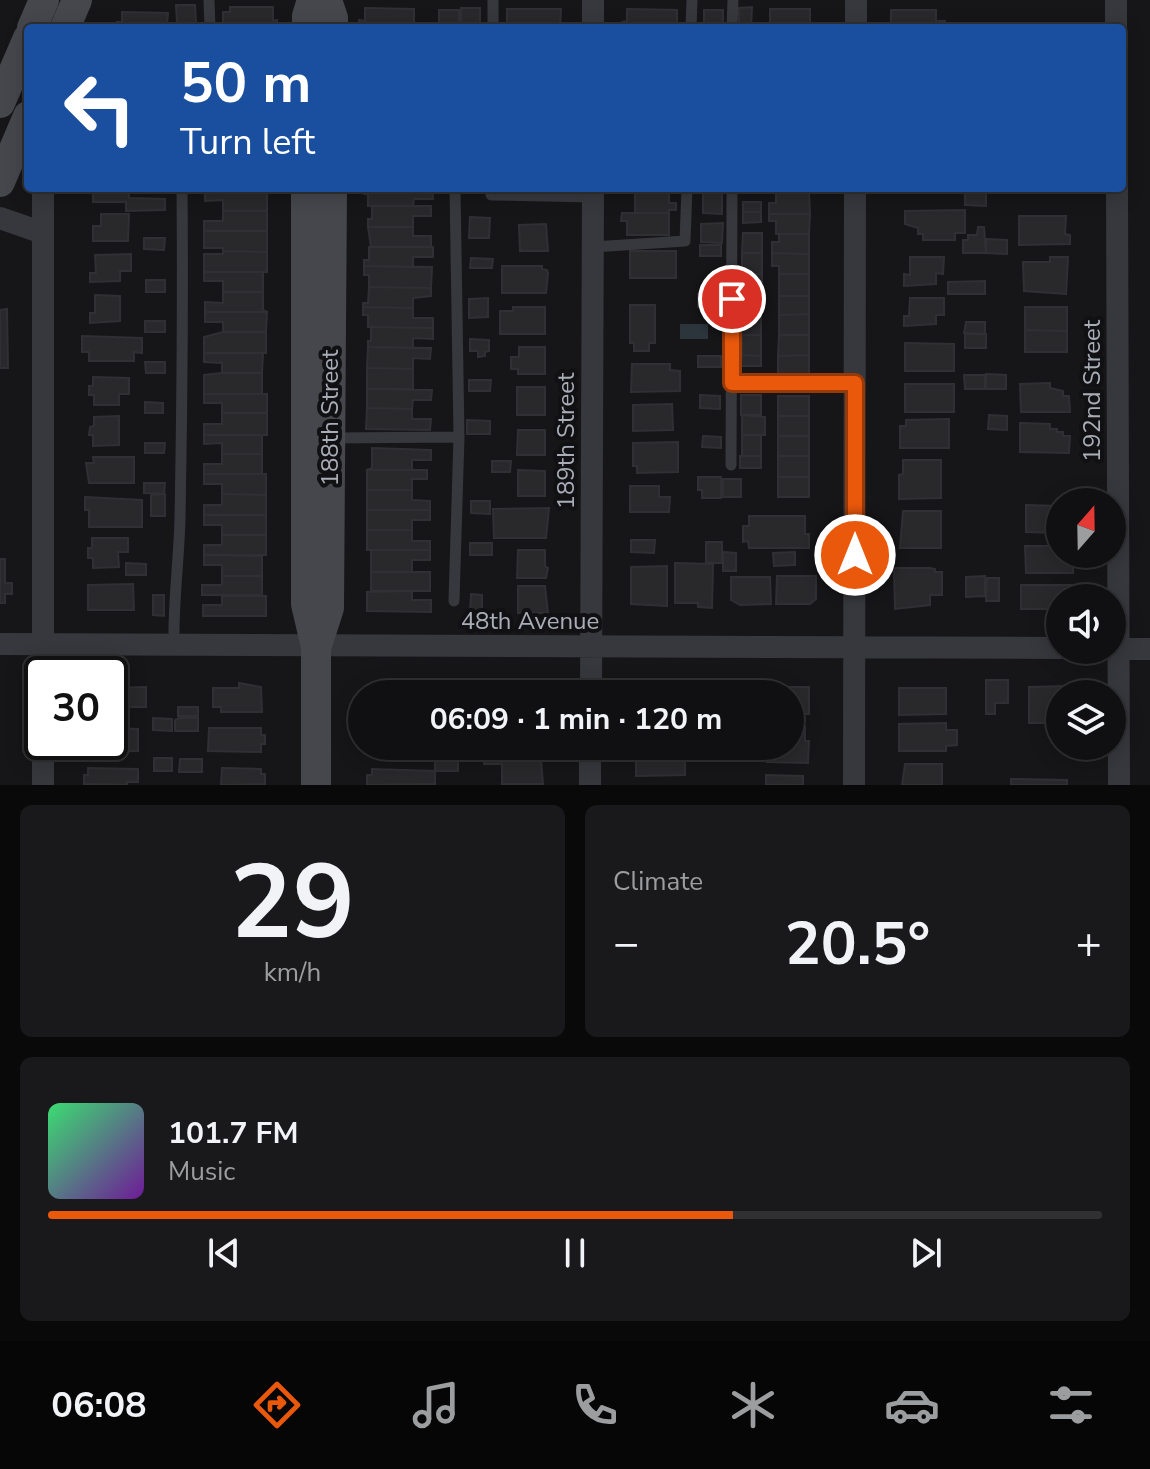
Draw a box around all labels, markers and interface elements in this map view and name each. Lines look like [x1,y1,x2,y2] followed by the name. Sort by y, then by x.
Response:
[180,45,311,122] text: 50 m
[48,56,152,160] icon: left
[180,118,315,167] text: Turn left
[698,265,766,333] pin
[710,277,754,321] icon: arrive
[1076,319,1108,462] street label: 192nd Street
[314,349,346,486] street label: 188th Street
[550,372,582,509] street label: 189th Street
[1046,488,1126,568] north arrow
[1046,488,1126,760] map controls
[813,513,897,597] position arrow
[1046,584,1126,664] button: sound
[461,605,599,637] street label: 48th Avenue
[24,656,128,760] speed limit sign: 30
[1046,680,1126,760] button: layers
[430,699,722,740] text: 06:09 · 1 min · 120 m
[230,832,355,974] text: 29
[613,864,703,899] text: Climate
[785,903,930,985] text: 20.5°
[613,914,639,974] text: −
[1076,914,1102,974] text: +
[264,955,321,990] text: km/h
[168,1113,298,1154] text: 101.7 FM
[168,1154,235,1189] text: Music
[202,1231,246,1275] icon: previous
[553,1231,597,1275] icon: pause
[904,1231,948,1275] icon: next
[249,1377,305,1433] icon: directions
[408,1377,464,1433] icon: music
[567,1377,623,1433] icon: phone
[725,1377,781,1433] icon: climate
[884,1377,940,1433] icon: car
[1043,1377,1099,1433] icon: filters
[51,1381,147,1430] text: 06:08

